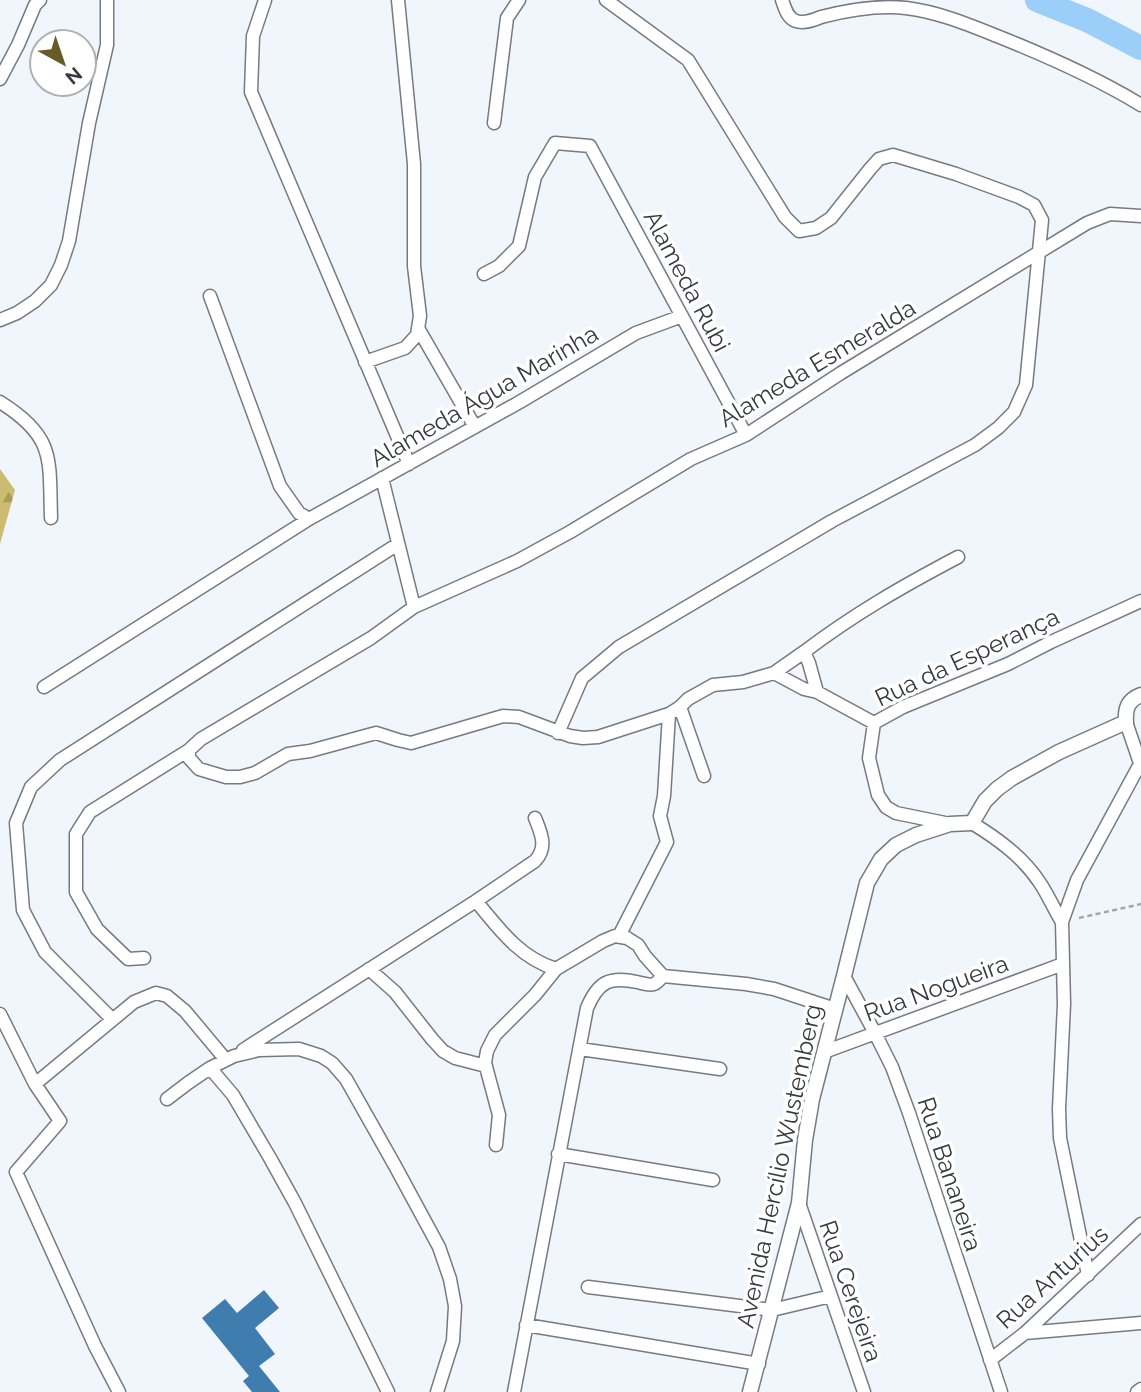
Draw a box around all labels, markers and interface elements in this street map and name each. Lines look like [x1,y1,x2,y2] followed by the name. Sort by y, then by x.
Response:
[28,28,98,98] north arrow
[61,63,87,89] text: N
[638,205,736,357] street label: Alameda Rubi
[713,293,921,433] street label: Alameda Esmeralda
[365,319,603,473] street label: Alameda Água Marinha
[870,602,1064,712] street label: Rua da Esperança
[860,948,1012,1028] street label: Rua Nogueira
[730,1001,828,1331] street label: Avenida Hercílio Wustemberg
[912,1094,988,1254] street label: Rua Bananeira
[813,1216,889,1366] street label: Rua Cerejeira
[990,1219,1114,1335] street label: Rua Anturius

